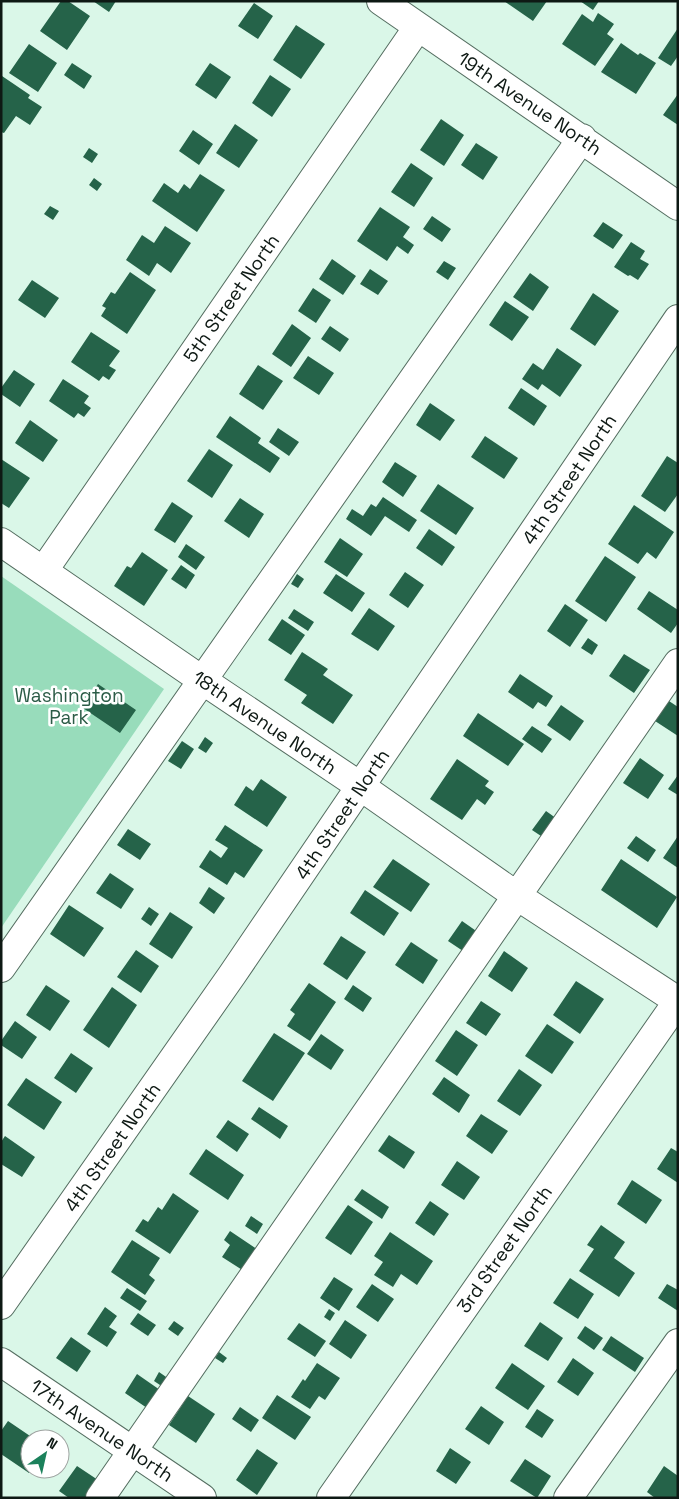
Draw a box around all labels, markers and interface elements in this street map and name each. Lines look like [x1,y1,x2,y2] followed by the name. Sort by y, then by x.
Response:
[453,46,607,161] street label: 19th Avenue North
[178,229,285,368] street label: 5th Street North
[517,409,622,549] street label: 4th Street North
[188,665,342,780] street label: 18th Avenue North
[14,683,124,730] park label: Washington Park
[290,744,395,884] street label: 4th Street North
[59,1078,166,1217] street label: 4th Street North
[451,1181,558,1318] street label: 3rd Street North
[26,1374,178,1486] street label: 17th Avenue North
[20,1429,70,1479] north arrow

